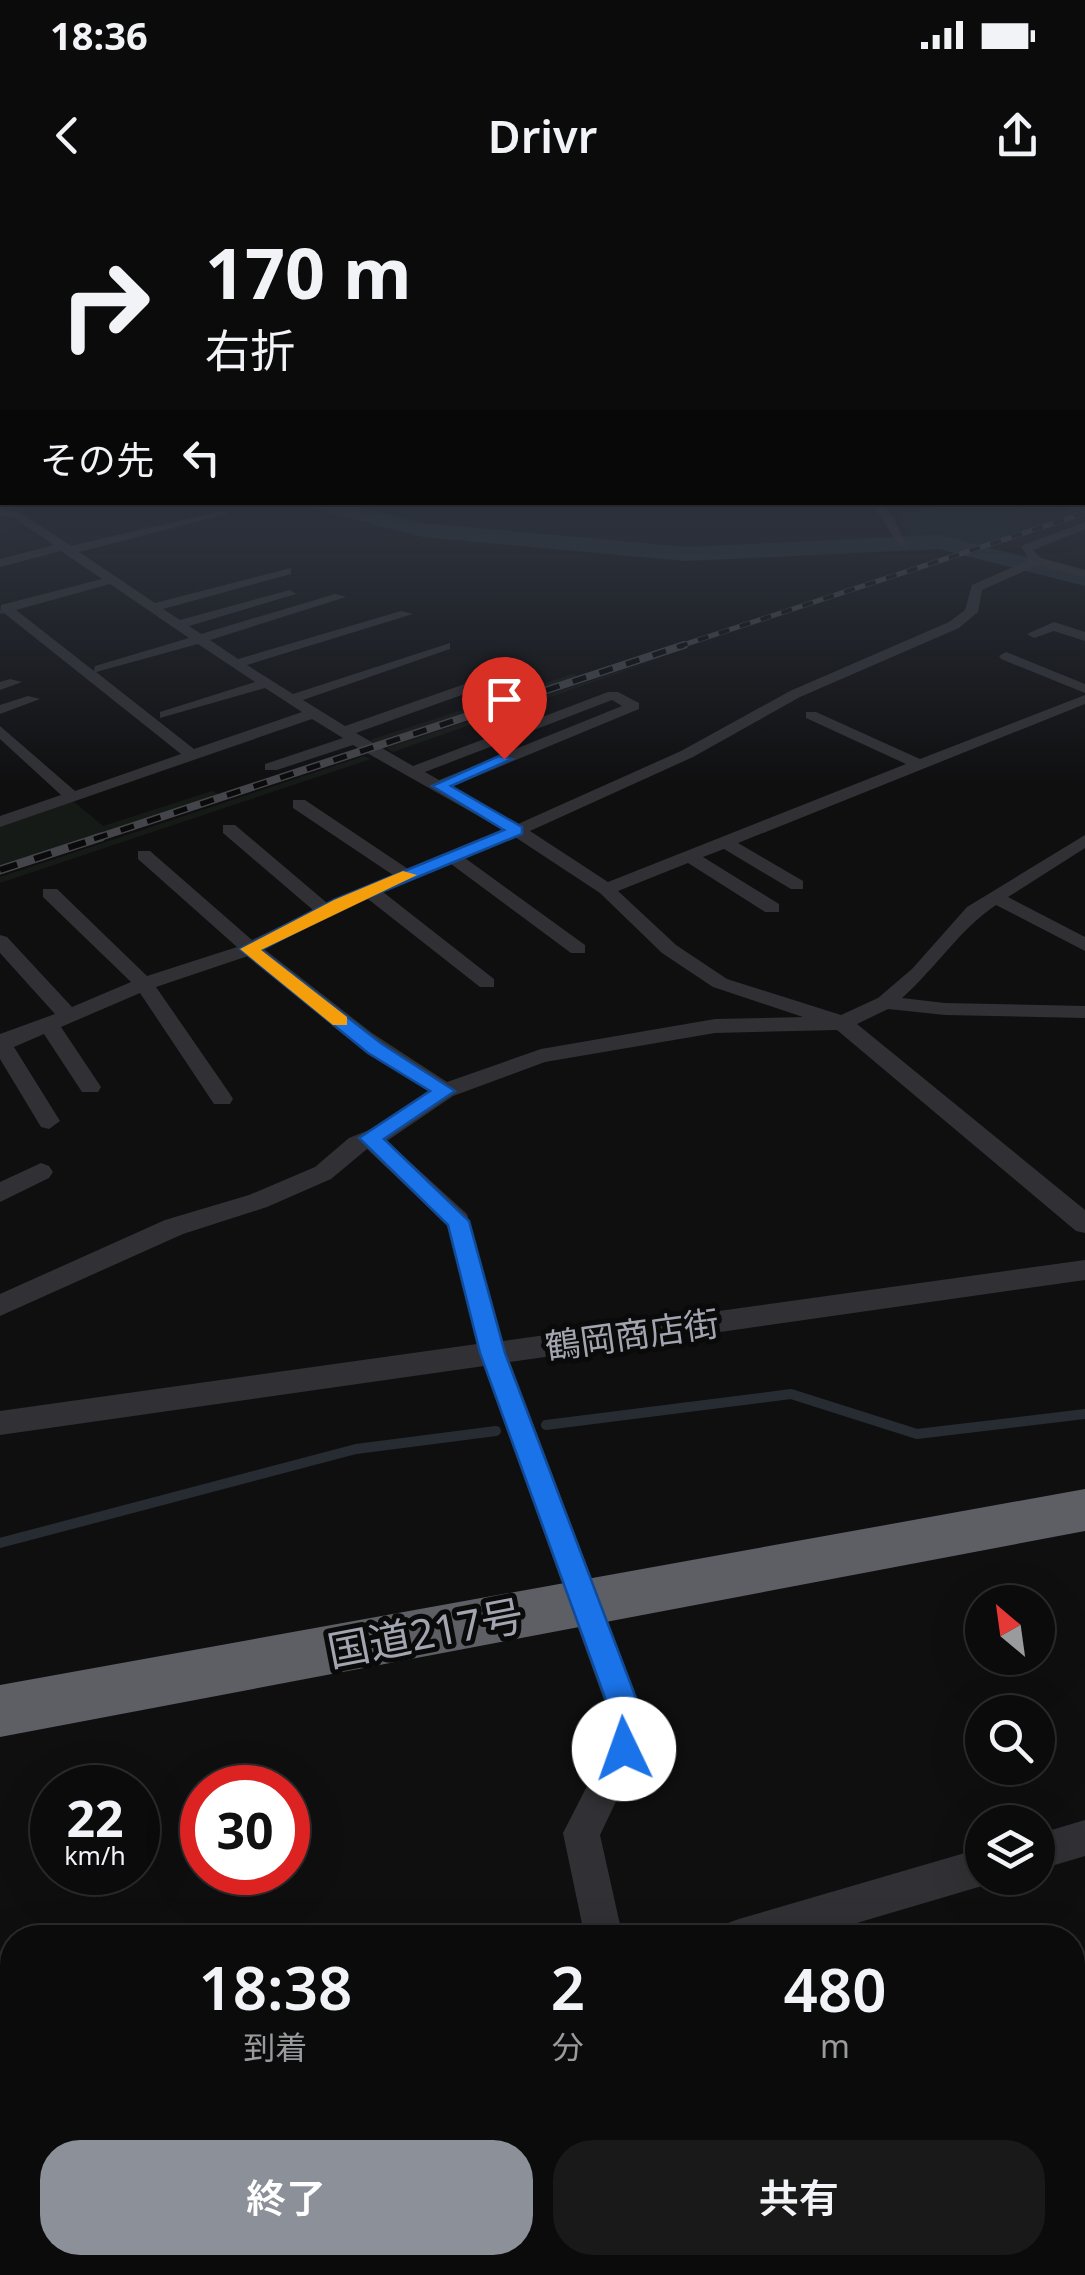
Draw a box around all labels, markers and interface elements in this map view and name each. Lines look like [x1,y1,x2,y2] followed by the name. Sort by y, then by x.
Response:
[50,9,148,61] text: 18:36
[488,105,597,166] text: Drivr
[40,108,95,163] icon: back
[990,108,1045,163] icon: share
[205,224,412,320] text: 170 m
[40,240,170,370] icon: right
[205,319,295,380] text: 右折
[174,430,229,485] icon: left
[40,433,154,485] text: その先
[462,657,547,760] pin
[477,672,532,727] icon: arrive
[542,1299,722,1369] street label: 鶴岡商店街
[322,1585,528,1679] street label: 国道217号
[965,1585,1055,1675] north arrow
[965,1585,1055,1895] map controls
[965,1695,1055,1785] button: search
[572,1697,676,1801] position arrow
[180,1765,310,1895] speed limit sign: 30
[66,1784,124,1852] text: 22
[965,1805,1055,1895] button: layers
[64,1838,126,1872] text: km/h
[198,1946,352,2028] text: 18:38
[551,1946,585,2028] text: 2
[784,1948,887,2030] text: 480
[820,2024,850,2067] text: m
[243,2025,307,2068] text: 到着
[552,2025,584,2068] text: 分
[40,2140,533,2255] button: 終了
[553,2140,1045,2255] button: 共有

